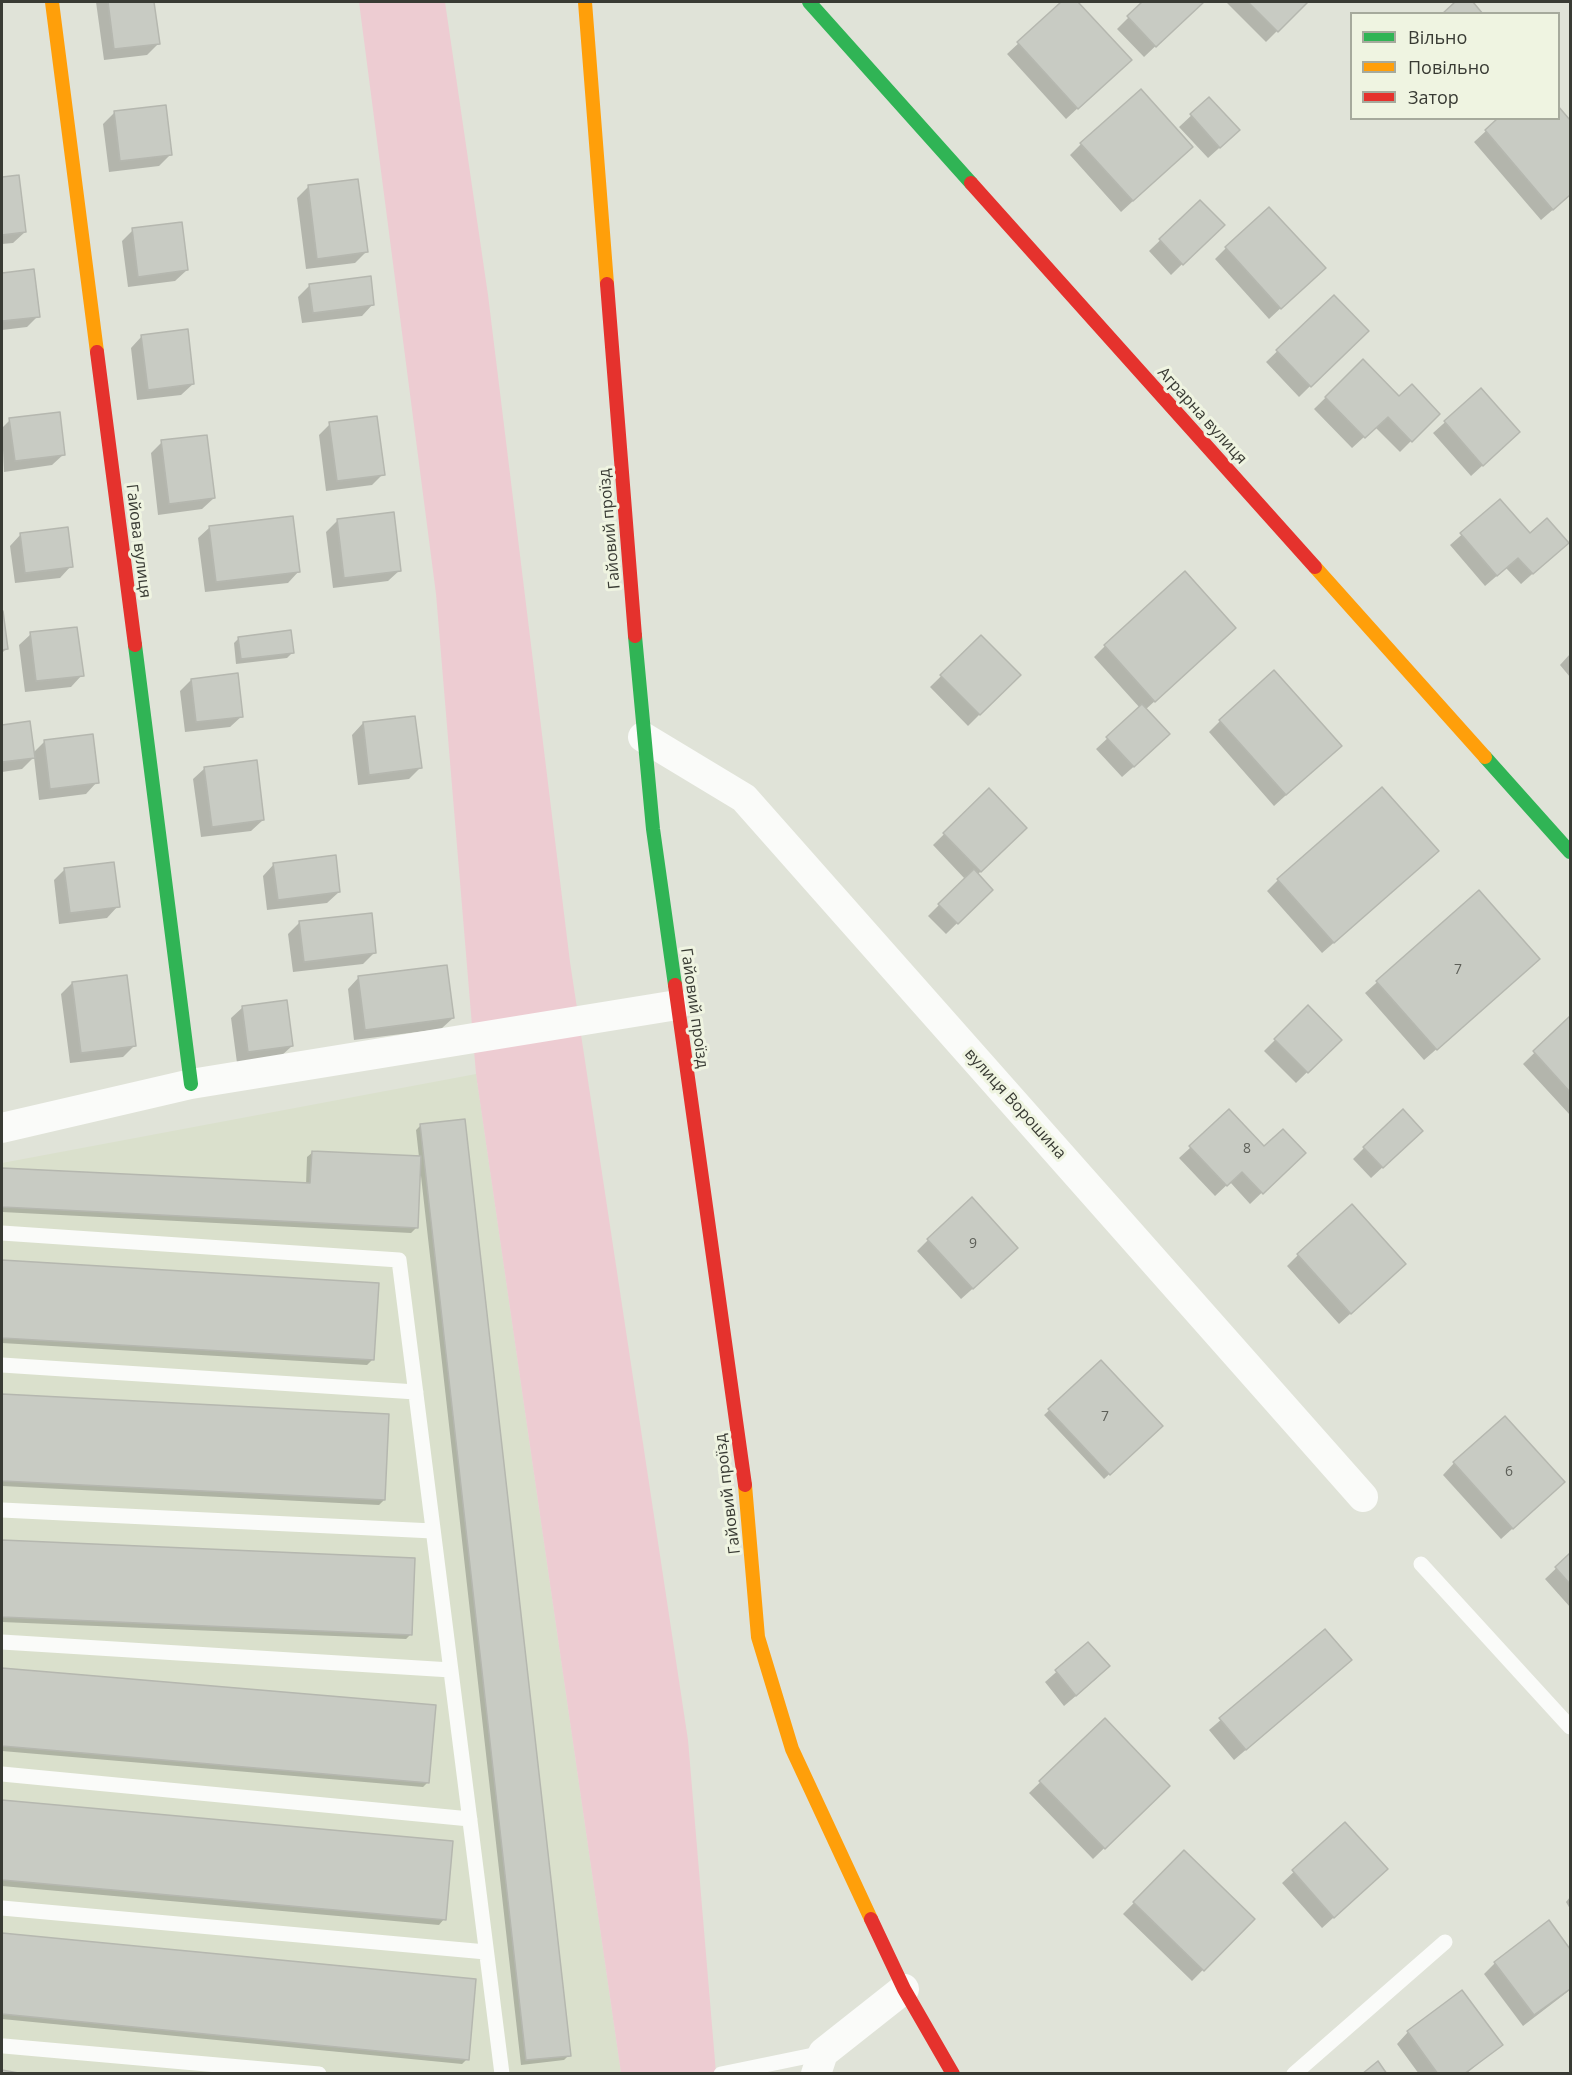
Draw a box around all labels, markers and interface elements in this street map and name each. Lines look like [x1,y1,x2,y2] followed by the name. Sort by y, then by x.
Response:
[1350,12,1560,120] legend
[1408,25,1467,49] text: Вільно
[1408,55,1490,79] text: Повільно
[1408,85,1459,109] text: Затор
[1153,363,1251,469] street label: Аграрна вулиця
[595,468,625,590] street label: Гайовий проїзд
[121,483,155,599] street label: Гайова вулиця
[676,947,712,1069] street label: Гайовий проїзд
[1454,962,1462,978] house number: 7
[960,1045,1070,1163] street label: вулиця Ворошина
[1243,1141,1251,1157] house number: 8
[969,1236,977,1252] house number: 9
[1101,1409,1109,1425] house number: 7
[711,1433,745,1555] street label: Гайовий проїзд
[1505,1464,1513,1480] house number: 6

